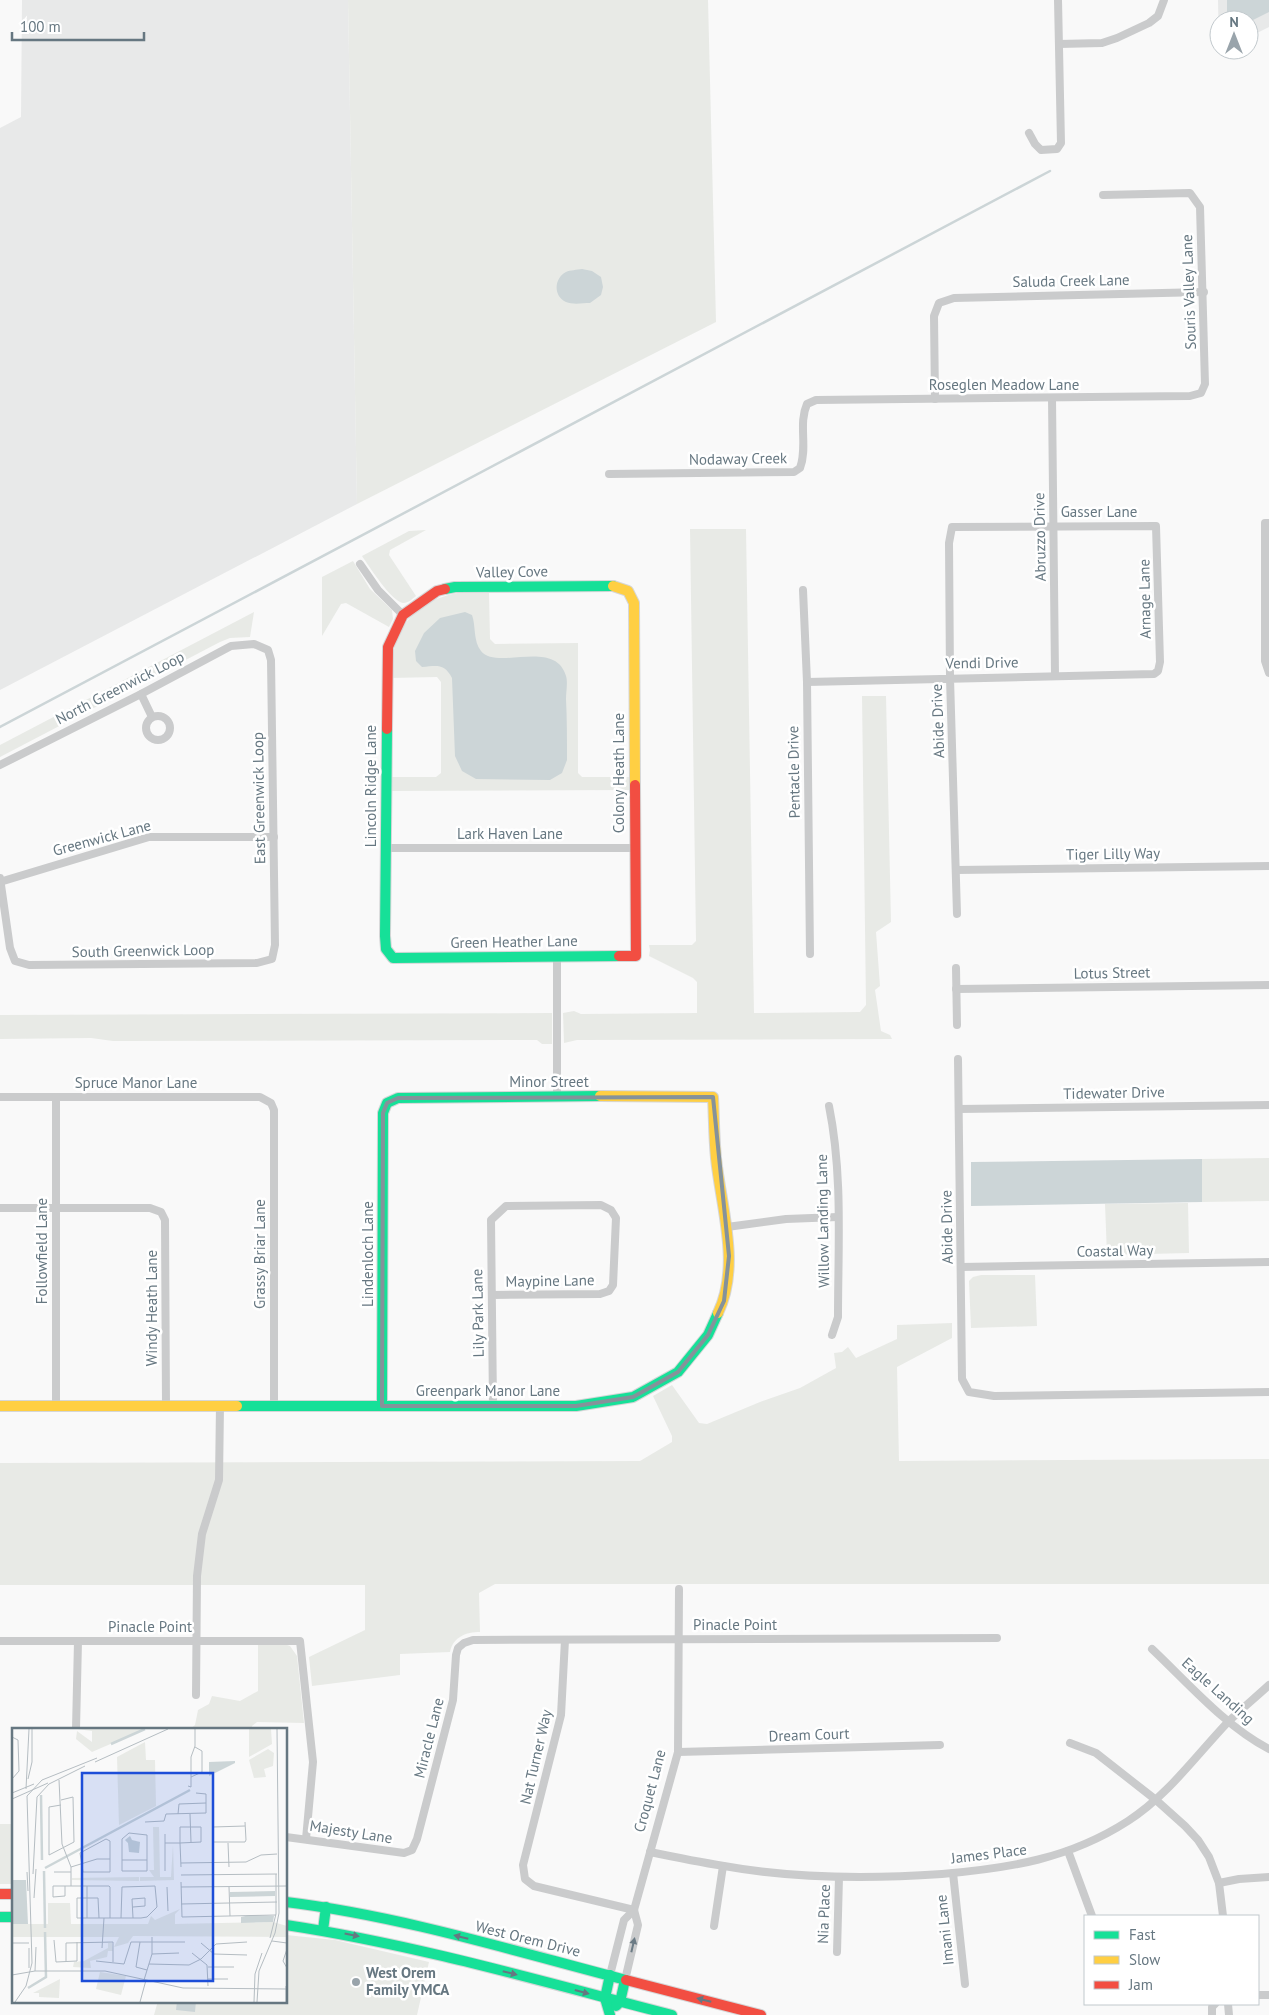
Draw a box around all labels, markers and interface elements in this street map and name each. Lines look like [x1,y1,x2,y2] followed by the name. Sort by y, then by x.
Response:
[12,10,145,42] scale bar
[1209,10,1259,60] north arrow
[1229,13,1239,31] text: N
[20,17,61,36] text: 100 m
[1177,234,1200,350] street label: Souris Valley Lane
[1012,270,1130,291] street label: Saluda Creek Lane
[929,375,1079,394] street label: Roseglen Meadow Lane
[689,448,788,469] street label: Nodaway Creek
[1029,492,1050,582] street label: Abruzzo Drive
[1061,502,1137,521] street label: Gasser Lane
[1134,559,1155,639] street label: Arnage Lane
[475,561,548,582] street label: Valley Cove
[52,647,187,728] street label: North Greenwick Loop
[944,652,1019,673] street label: Vendi Drive
[927,684,948,758] street label: Abide Drive
[609,713,628,833] street label: Colony Heath Lane
[361,725,380,847] street label: Lincoln Ridge Lane
[783,726,804,818] street label: Pentacle Drive
[248,732,269,864] street label: East Greenwick Loop
[51,815,153,860] street label: Greenwick Lane
[457,824,563,843] street label: Lark Haven Lane
[1066,843,1160,864] street label: Tiger Lilly Way
[450,931,578,952] street label: Green Heather Lane
[72,940,214,961] street label: South Greenwick Loop
[1073,962,1151,983] street label: Lotus Street
[509,1072,589,1091] street label: Minor Street
[75,1073,197,1092] street label: Spruce Manor Lane
[1063,1082,1165,1103] street label: Tidewater Drive
[812,1154,833,1288] street label: Willow Landing Lane
[936,1190,957,1264] street label: Abide Drive
[32,1198,51,1304] street label: Followfield Lane
[250,1199,269,1309] street label: Grassy Briar Lane
[358,1201,377,1307] street label: Lindenloch Lane
[1076,1240,1154,1261] street label: Coastal Way
[142,1250,161,1366] street label: Windy Heath Lane
[467,1269,488,1357] street label: Lily Park Lane
[505,1270,595,1291] street label: Maypine Lane
[416,1381,560,1400] street label: Greenpark Manor Lane
[693,1615,777,1634] street label: Pinacle Point
[108,1617,192,1636] street label: Pinacle Point
[1178,1653,1259,1728] street label: Eagle Landing
[409,1696,448,1780] street label: Miracle Lane
[515,1707,556,1806] street label: Nat Turner Way
[768,1724,850,1745] street label: Dream Court
[12,1728,288,2002] inset map
[629,1747,670,1834] street label: Croquet Lane
[308,1816,394,1847] street label: Majesty Lane
[949,1839,1028,1868] street label: James Place
[813,1884,834,1944] street label: Nia Place
[931,1894,958,1966] street label: Imani Lane
[1084,1915,1259,2005] legend
[474,1916,583,1961] street label: West Orem Drive
[1129,1925,1156,1944] text: Fast
[344,1931,360,1939] one-way arrow
[454,1933,469,1941] one-way arrow
[629,1937,637,1952] one-way arrow
[1129,1950,1160,1969] text: Slow
[366,1963,450,1999] place label: West Orem Family YMCA
[502,1969,517,1977] one-way arrow
[1128,1975,1153,1994] text: Jam
[350,1976,362,1988] marker: West Orem Family YMCA
[574,1988,589,1996] one-way arrow
[697,1996,712,2004] one-way arrow

